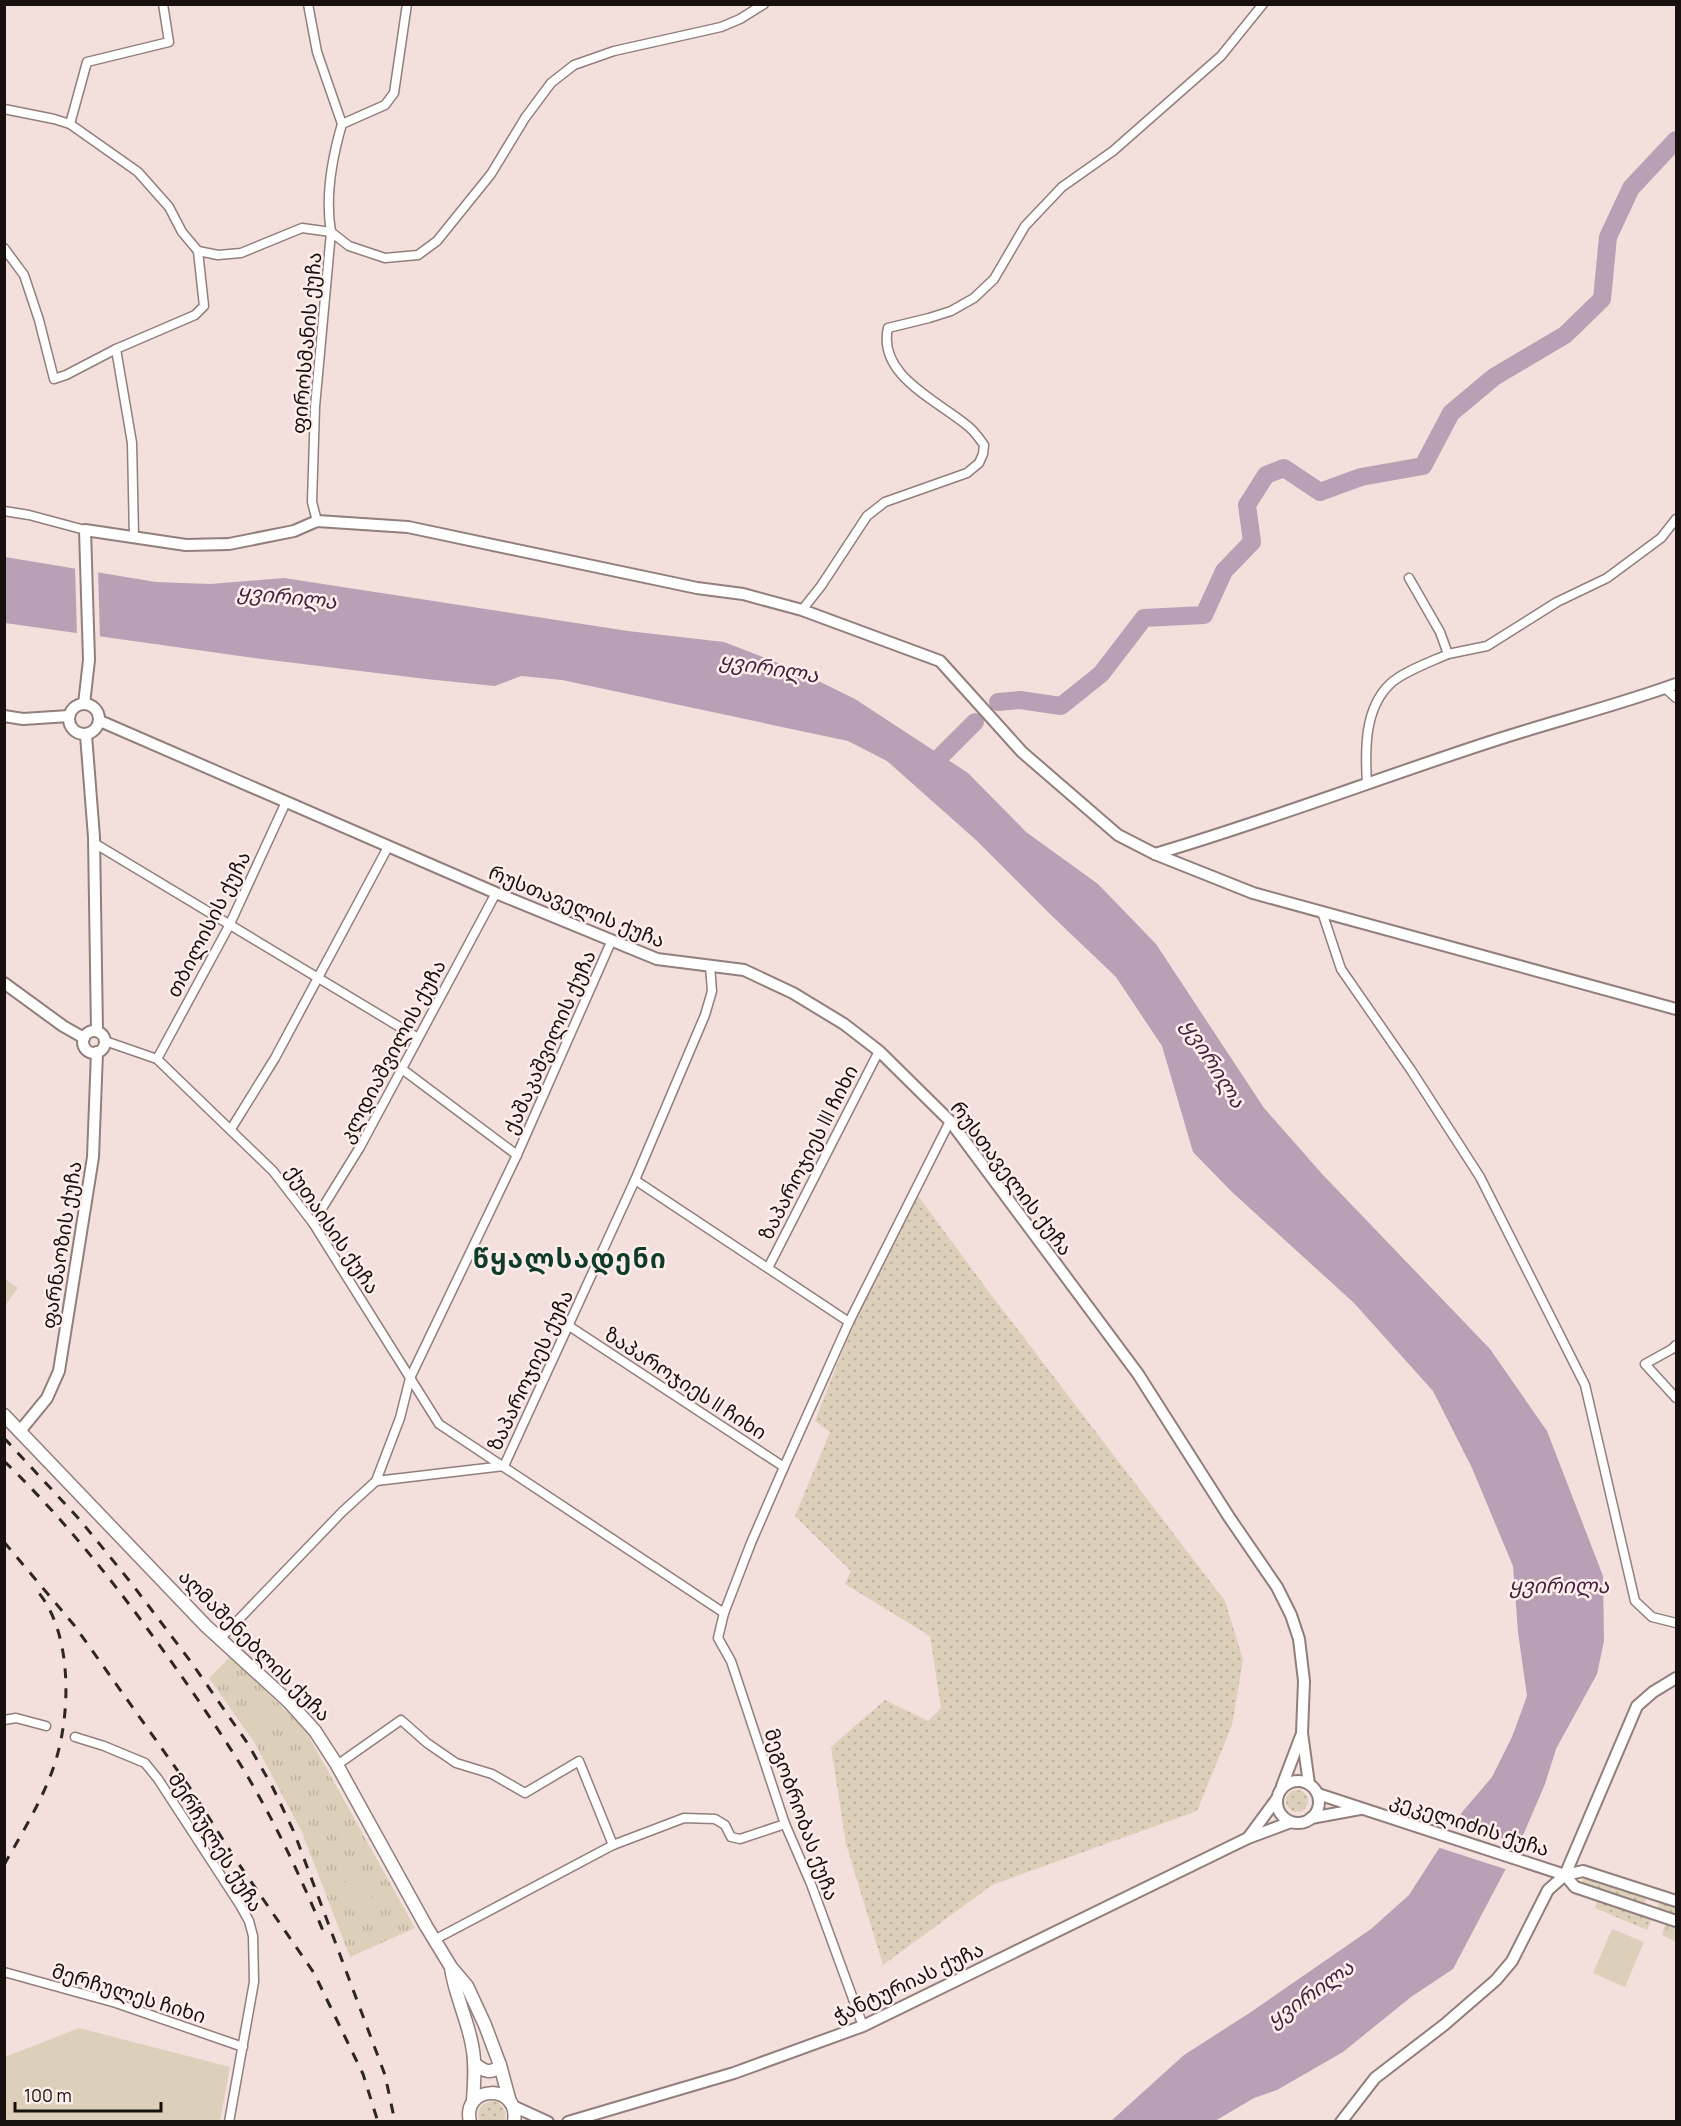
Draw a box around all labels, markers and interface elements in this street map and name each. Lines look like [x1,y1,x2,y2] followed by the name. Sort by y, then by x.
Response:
[285,251,327,435] street label: ფიროსმანის ქუჩა
[236,577,339,615] water label: ყვირილა
[717,645,821,689] water label: ყვირილა
[159,846,257,1002] street label: თბილისის ქუჩა
[485,858,669,954] street label: რუსთაველის ქუჩა
[496,946,602,1138] street label: ქაშაკაშვილის ქუჩა
[332,955,452,1147] street label: კლდიაშვილის ქუჩა
[1176,1013,1253,1113] water label: ყვირილა
[752,1060,864,1244] street label: ზაპაროჯიეს III ჩიხი
[945,1095,1079,1261] street label: რუსთაველის ქუჩა
[34,1159,88,1331] street label: ფარნაოზის ქუჩა
[280,1159,386,1299] street label: ქუთაისის ქუჩა
[473,1240,667,1276] district label: წყალსადენი
[481,1285,579,1455] street label: ზაპაროჯიეს ქუჩა
[600,1320,772,1446] street label: ზაპაროჯიეს II ჩიხი
[173,1563,337,1727] street label: აღმაშენებლის ქუჩა
[1509,1571,1609,1599] water label: ყვირილა
[758,1724,846,1904] street label: მეგობრობას ქუჩა
[162,1767,270,1917] street label: მერჩულეს ქუჩა
[1387,1786,1553,1862] street label: კეკელიძის ქუჩა
[828,1935,988,2029] street label: ჭანტურიას ქუჩა
[1261,1953,1359,2033] water label: ყვირილა
[49,1957,209,2029] street label: მერჩულეს ჩიხი
[15,2075,160,2113] scale bar
[24,2083,72,2107] text: 100 m

